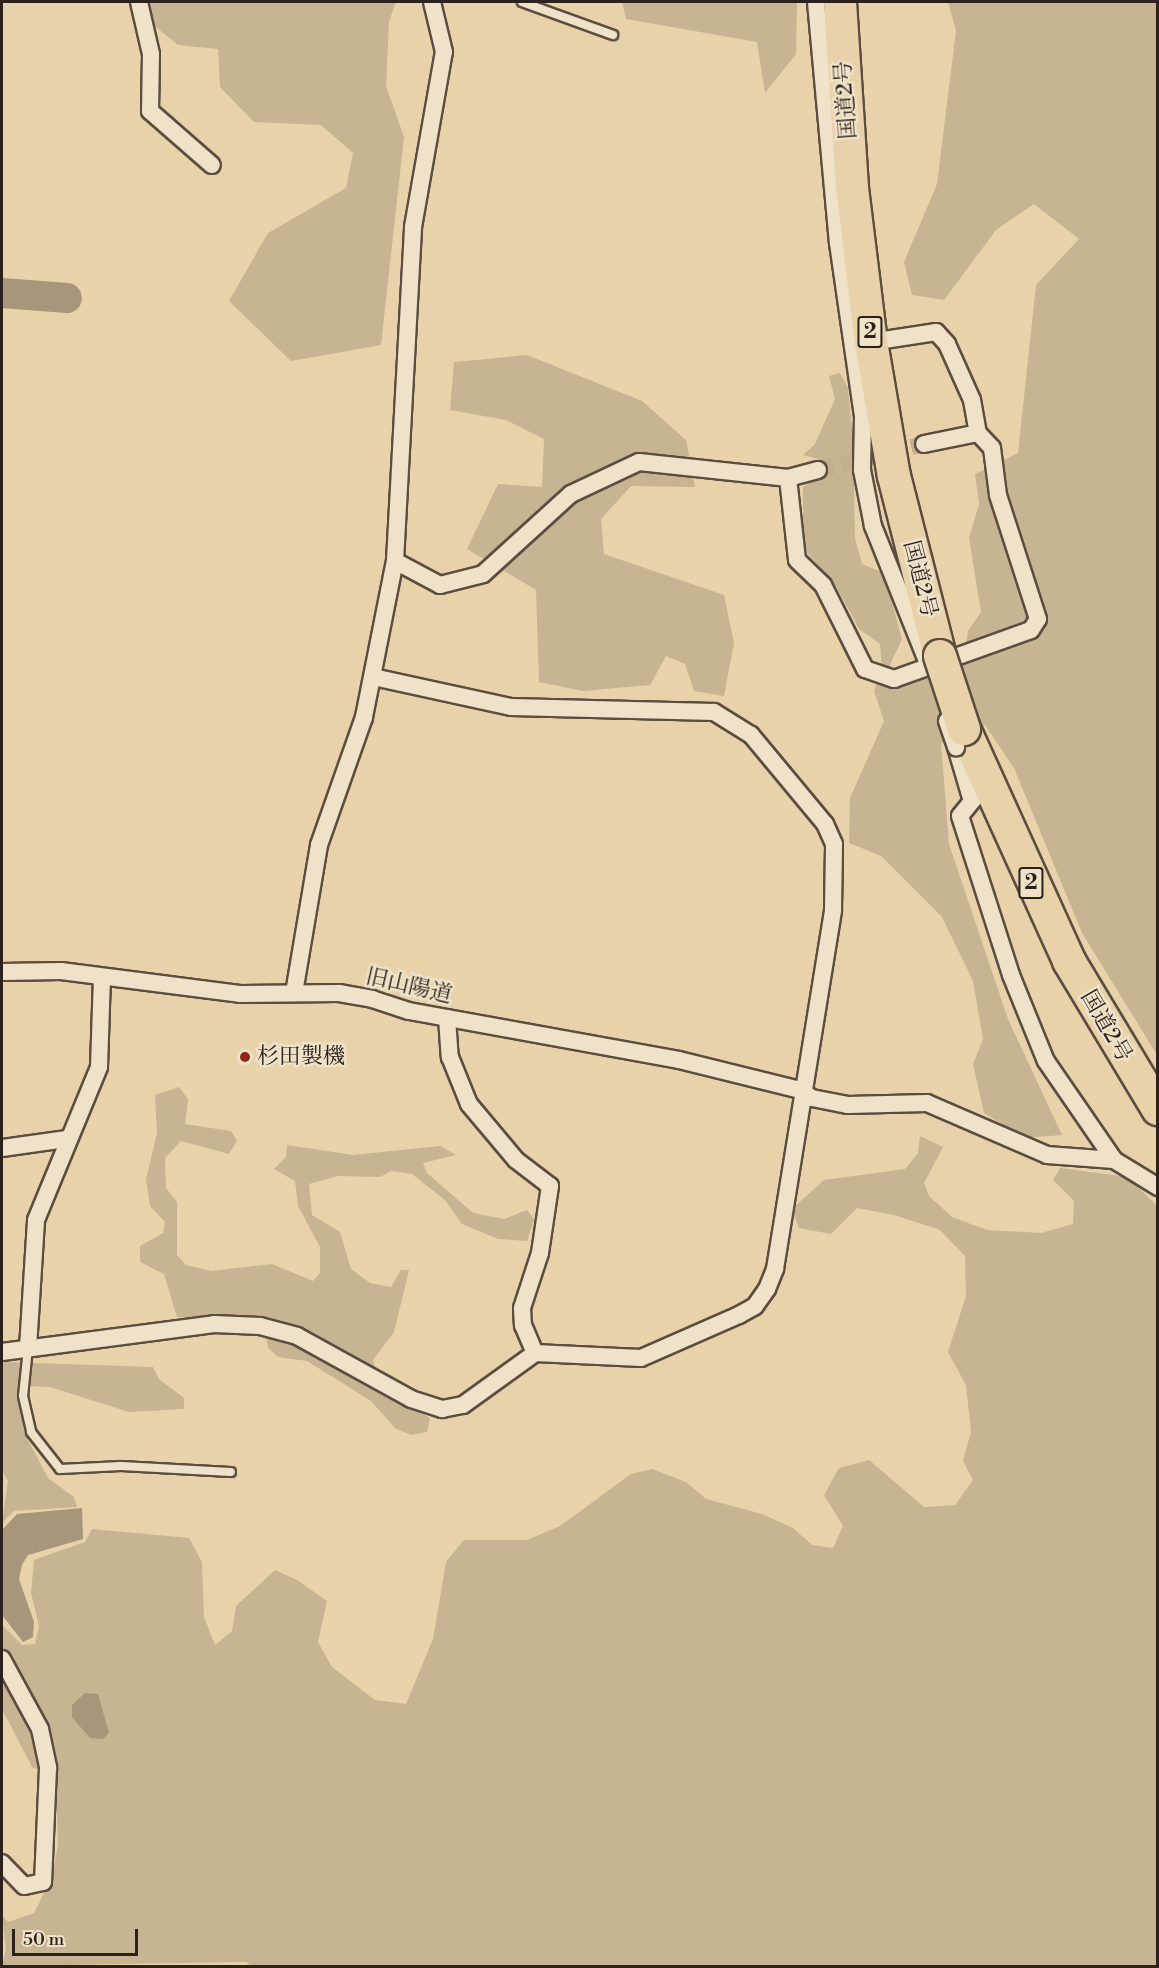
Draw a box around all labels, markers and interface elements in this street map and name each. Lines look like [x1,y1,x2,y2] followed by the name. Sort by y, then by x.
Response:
[830,60,862,140] street label: 国道2号
[856,314,884,350] road number: 2
[898,538,942,620] street label: 国道2号
[1018,865,1044,901] road number: 2
[363,963,455,1009] street label: 旧山陽道
[1075,985,1137,1067] street label: 国道2号
[257,1044,345,1070] place label: 杉田製機
[238,1050,252,1064] marker: 杉田製機
[15,1917,141,1955] scale bar
[23,1928,64,1951] text: 50 m

